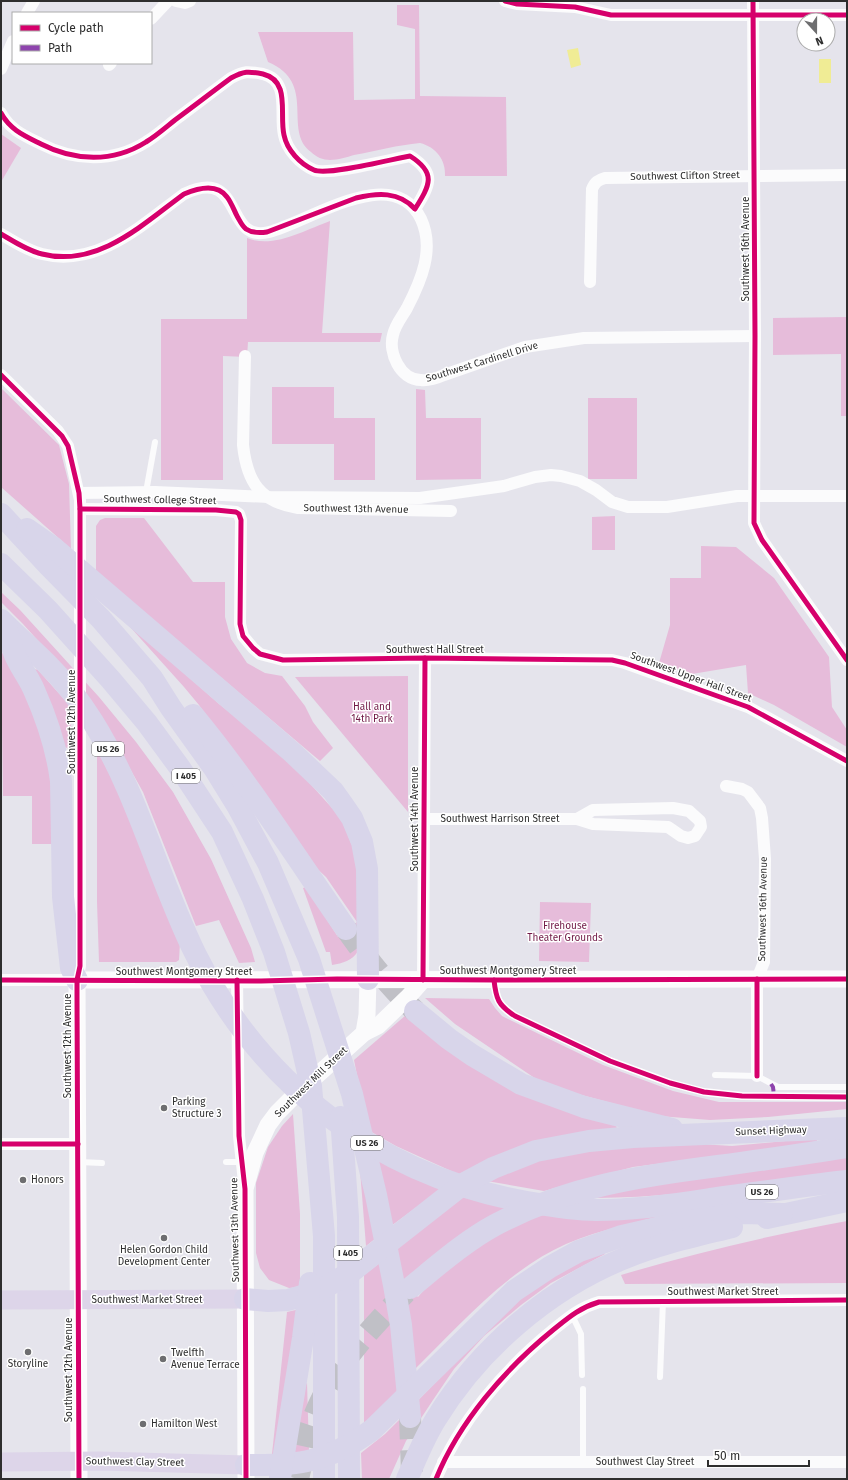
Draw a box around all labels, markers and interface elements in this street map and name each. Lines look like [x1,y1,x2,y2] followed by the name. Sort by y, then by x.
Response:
[12,12,152,64] legend
[796,12,836,52] north arrow
[48,21,104,35] text: Cycle path
[814,33,825,48] text: N
[48,41,72,55] text: Path
[630,169,740,183] street label: Southwest Clifton Street
[740,196,752,302] street label: Southwest 16th Avenue
[424,339,540,385] street label: Southwest Cardinell Drive
[103,493,217,507] street label: Southwest College Street
[304,502,408,516] street label: Southwest 13th Avenue
[386,644,484,656] street label: Southwest Hall Street
[629,649,754,705] street label: Southwest Upper Hall Street
[66,670,78,774] street label: Southwest 12th Avenue
[351,701,394,725] park label: Hall and 14th Park
[92,742,124,756] road number: US 26
[409,766,421,872] street label: Southwest 14th Avenue
[172,769,200,783] road number: I 405
[440,813,560,825] street label: Southwest Harrison Street
[756,856,770,962] street label: Southwest 16th Avenue
[527,920,603,944] park label: Firehouse Theater Grounds
[440,965,577,977] street label: Southwest Montgomery Street
[116,966,253,978] street label: Southwest Montgomery Street
[62,994,74,1098] street label: Southwest 12th Avenue
[272,1044,350,1120] street label: Southwest Mill Street
[172,1096,222,1120] place label: Parking Structure 3
[159,1103,169,1113] marker: Parking Structure 3
[735,1124,807,1138] street label: Sunset Highway
[351,1136,383,1150] road number: US 26
[31,1174,64,1186] place label: Honors
[18,1175,28,1185] marker: Honors
[228,1178,242,1282] street label: Southwest 13th Avenue
[746,1185,778,1199] road number: US 26
[159,1233,169,1243] marker: Helen Gordon Child Development Center
[118,1244,210,1268] place label: Helen Gordon Child Development Center
[334,1246,362,1260] road number: I 405
[667,1286,779,1298] street label: Southwest Market Street
[91,1294,203,1306] street label: Southwest Market Street
[63,1318,75,1422] street label: Southwest 12th Avenue
[23,1347,33,1357] marker: Storyline
[171,1347,240,1371] place label: Twelfth Avenue Terrace
[158,1354,168,1364] marker: Twelfth Avenue Terrace
[8,1358,48,1370] place label: Storyline
[151,1418,218,1430] place label: Hamilton West
[138,1419,148,1429] marker: Hamilton West
[708,1442,809,1468] scale bar
[714,1449,740,1463] text: 50 m
[86,1455,185,1469] street label: Southwest Clay Street
[596,1456,695,1468] street label: Southwest Clay Street

